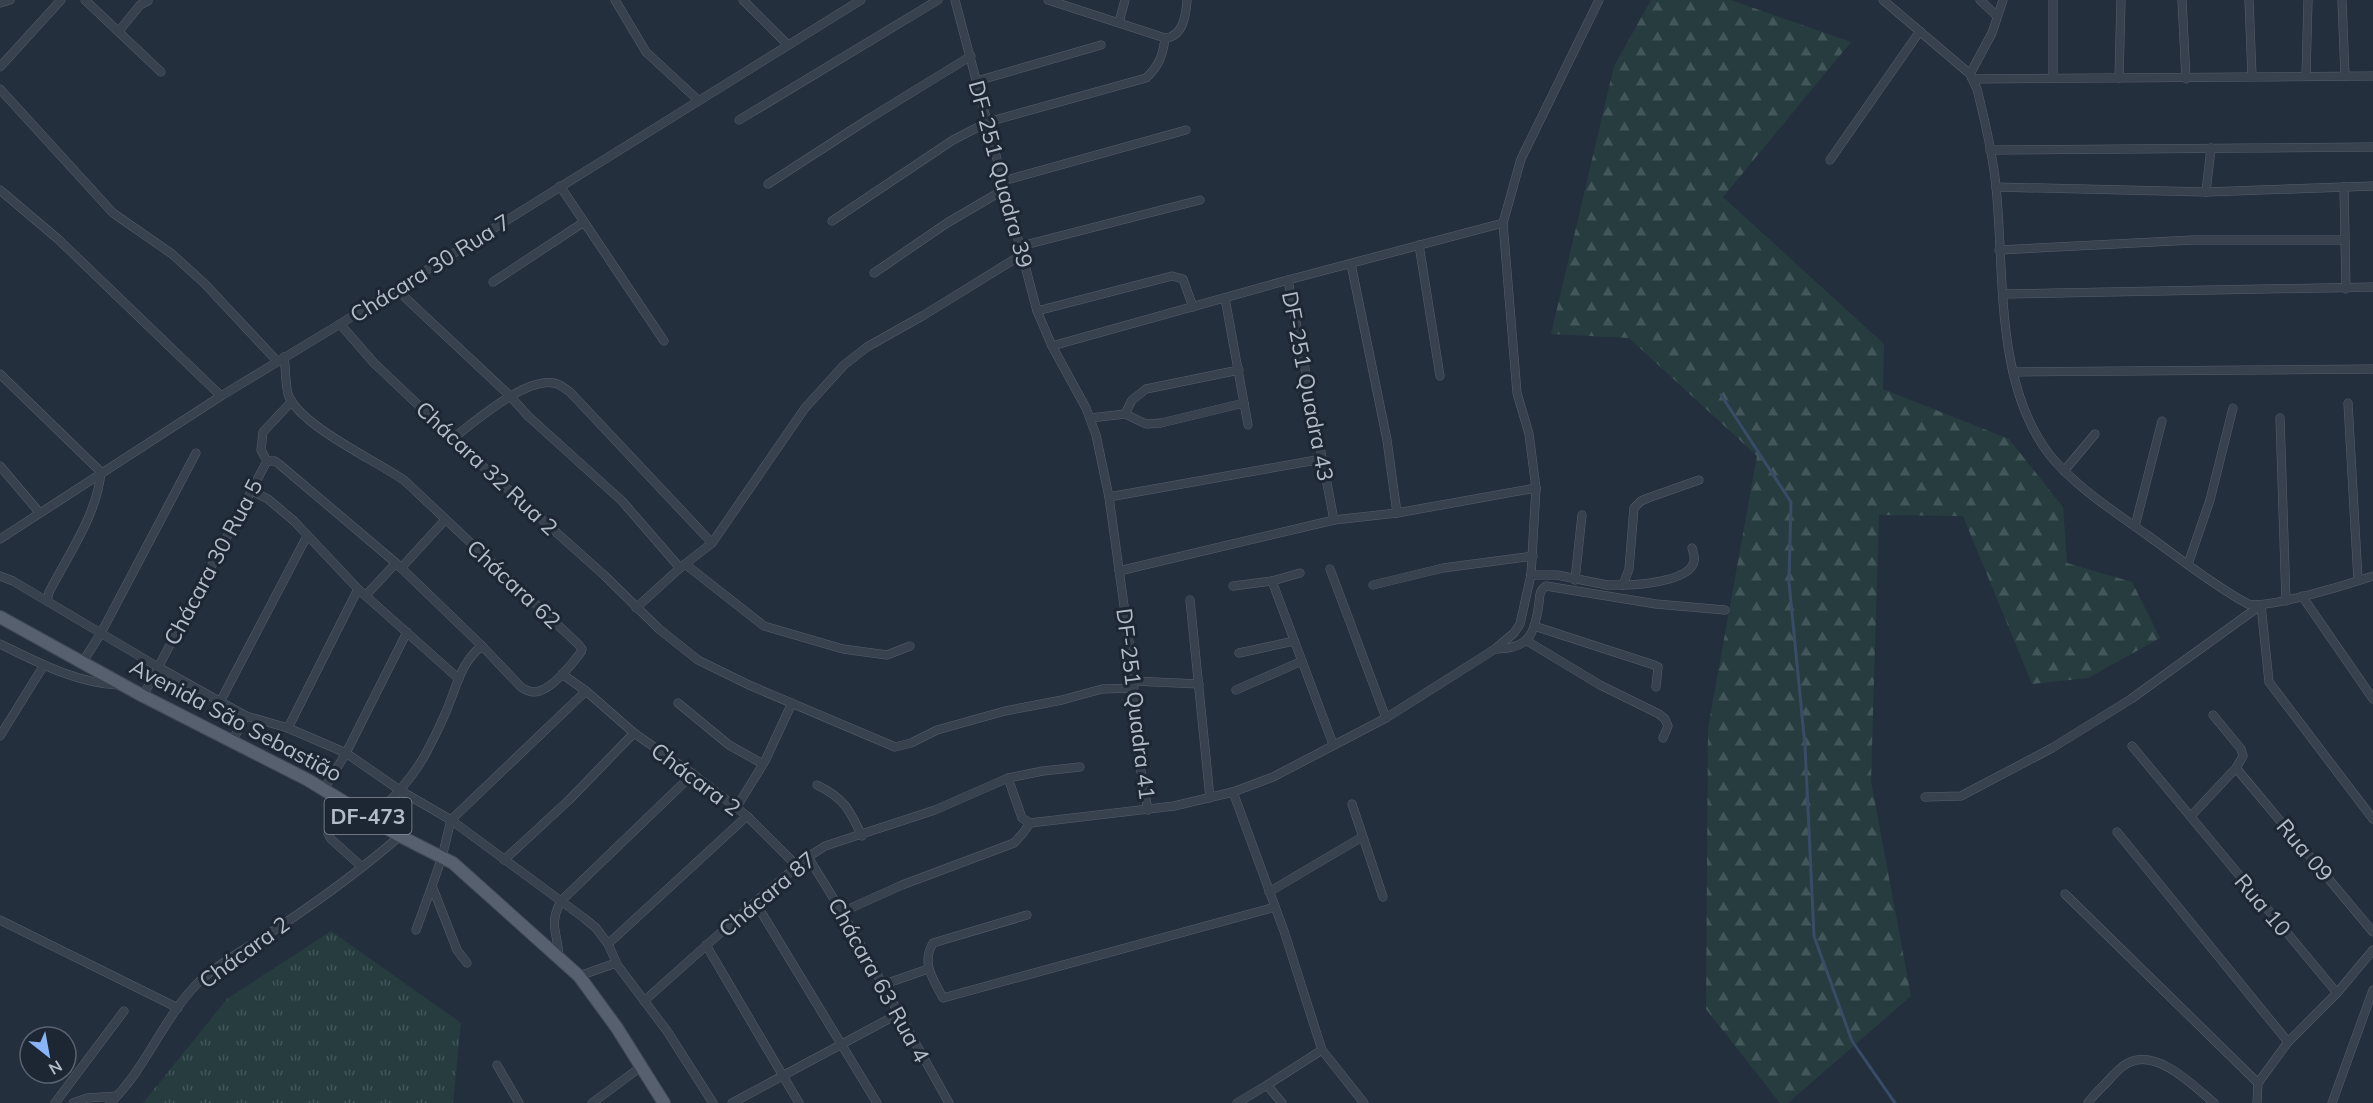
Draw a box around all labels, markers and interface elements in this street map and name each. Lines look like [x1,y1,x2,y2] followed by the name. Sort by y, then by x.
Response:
[963,77,1039,271] street label: DF-251 Quadra 39
[344,207,516,329] street label: Chácara 30 Rua 7
[1276,289,1340,483] street label: DF-251 Quadra 43
[410,395,564,541] street label: Chácara 32 Rua 2
[157,474,269,650] street label: Chácara 30 Rua 5
[461,533,567,635] street label: Chácara 62
[1110,607,1162,801] street label: DF-251 Quadra 41
[125,652,347,788] street label: Avenida São Sebastião
[646,736,746,822] street label: Chácara 2
[324,798,412,834] road number: DF-473
[2271,813,2339,887] street label: Rua 09
[713,845,821,943] street label: Chácara 87
[2229,868,2297,942] street label: Rua 10
[822,893,936,1067] street label: Chácara 63 Rua 4
[193,910,295,994] street label: Chácara 2
[18,1025,78,1085] north arrow
[45,1056,66,1080] text: N

